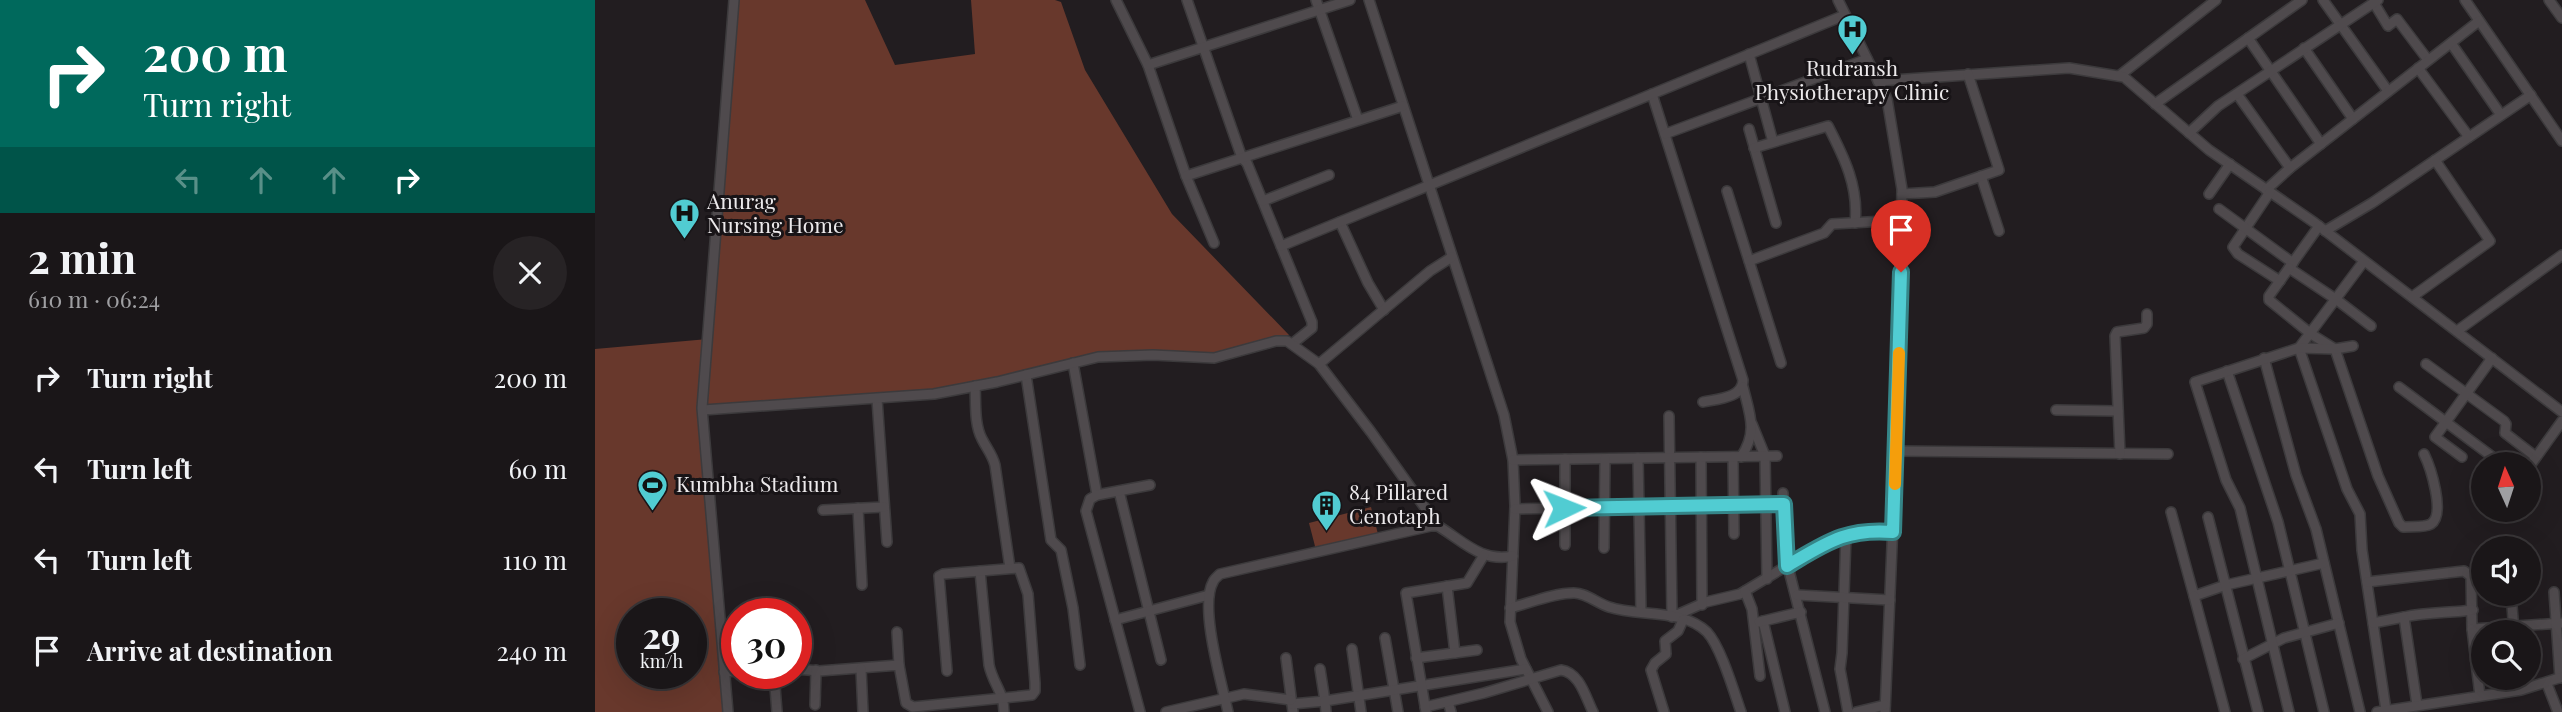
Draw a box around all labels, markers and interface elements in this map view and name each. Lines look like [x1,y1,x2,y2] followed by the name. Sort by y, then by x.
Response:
[1835,12,1869,56] hospital icon: Rudransh Physiotherapy Clinic
[143,19,288,84] text: 200 m
[28,28,119,119] icon: right
[1755,53,1949,105] place label: Rudransh Physiotherapy Clinic
[143,82,291,125] text: Turn right
[169,161,207,199] icon: left
[242,161,280,199] icon: ahead
[315,161,353,199] icon: ahead
[388,161,426,199] icon: right
[706,186,844,238] place label: Anurag Nursing Home
[667,197,701,241] hospital icon: Anurag Nursing Home
[1871,200,1931,272] pin
[1882,211,1920,249] icon: arrive
[28,229,136,285] text: 2 min
[493,236,567,310] button: close
[28,283,160,314] text: 610 m · 06:24
[28,359,66,397] icon: right
[87,360,213,395] text: Turn right
[494,360,567,395] text: 200 m
[28,450,66,488] icon: left
[87,451,192,486] text: Turn left
[508,451,567,486] text: 60 m
[2471,452,2541,522] north arrow
[2471,452,2541,690] map controls
[636,468,670,512] sports icon: Kumbha Stadium
[676,469,839,497] place label: Kumbha Stadium
[1527,471,1601,545] position arrow
[1349,477,1448,529] place label: 84 Pillared Cenotaph
[1309,488,1343,532] building icon: 84 Pillared Cenotaph
[2471,536,2541,606] button: sound
[28,541,66,579] icon: left
[87,542,192,577] text: Turn left
[503,542,567,577] text: 110 m
[721,598,812,689] speed limit sign: 30
[643,611,680,658] text: 29
[2471,620,2541,690] button: search
[28,632,66,670] icon: arrive
[87,633,333,668] text: Arrive at destination
[497,633,567,668] text: 240 m
[640,649,683,673] text: km/h

